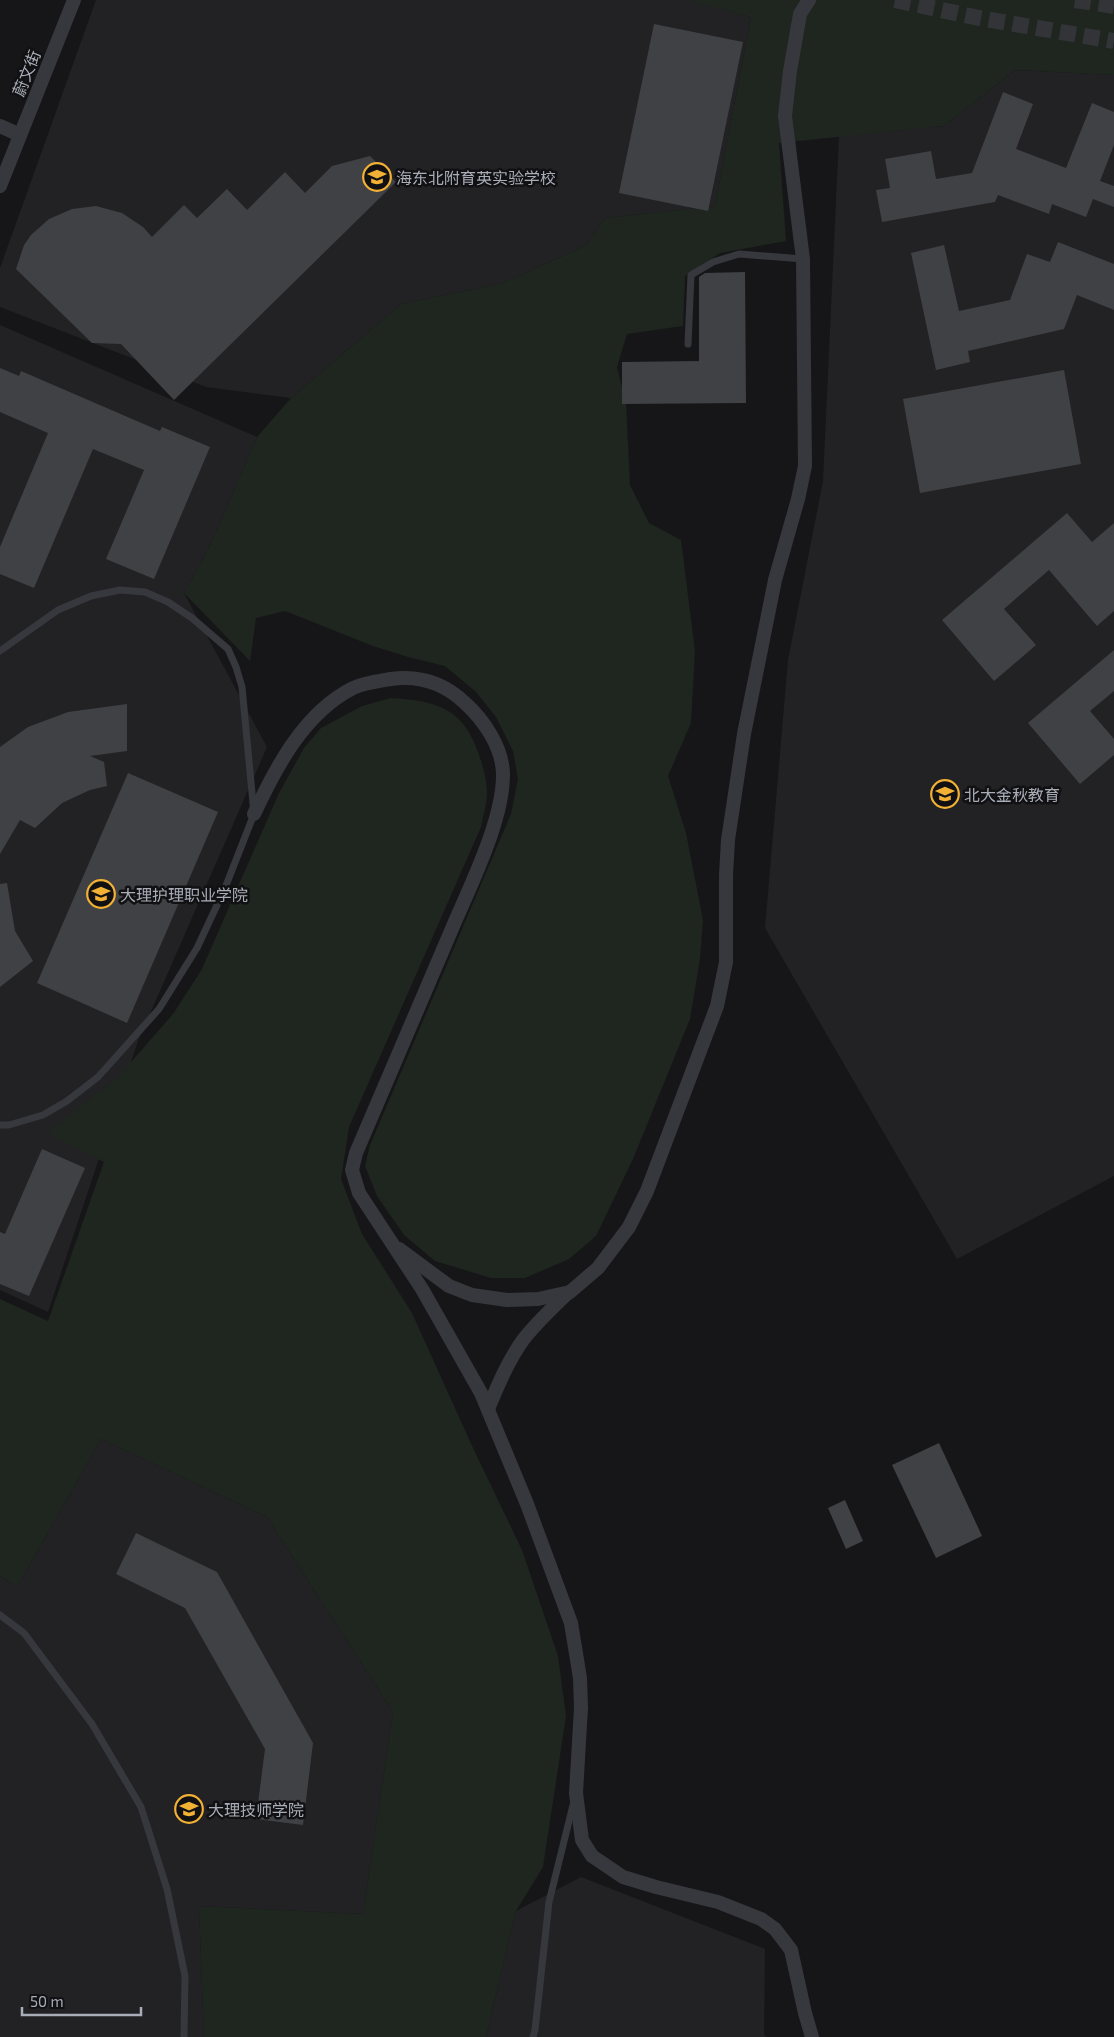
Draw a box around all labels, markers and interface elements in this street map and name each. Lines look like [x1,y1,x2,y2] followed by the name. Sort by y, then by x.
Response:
[8,47,44,99] street label: 蔚文街
[362,162,392,192] school or university icon: 海东北附育英实验学校
[396,168,556,187] place label: 海东北附育英实验学校
[930,779,960,809] school or university icon: 北大金秋教育
[964,785,1060,804] place label: 北大金秋教育
[86,879,116,909] school or university icon: 大理护理职业学院
[120,885,248,904] place label: 大理护理职业学院
[174,1794,204,1824] school or university icon: 大理技师学院
[208,1800,304,1819] place label: 大理技师学院
[22,1984,141,2016] scale bar
[30,1992,64,2010] text: 50 m

